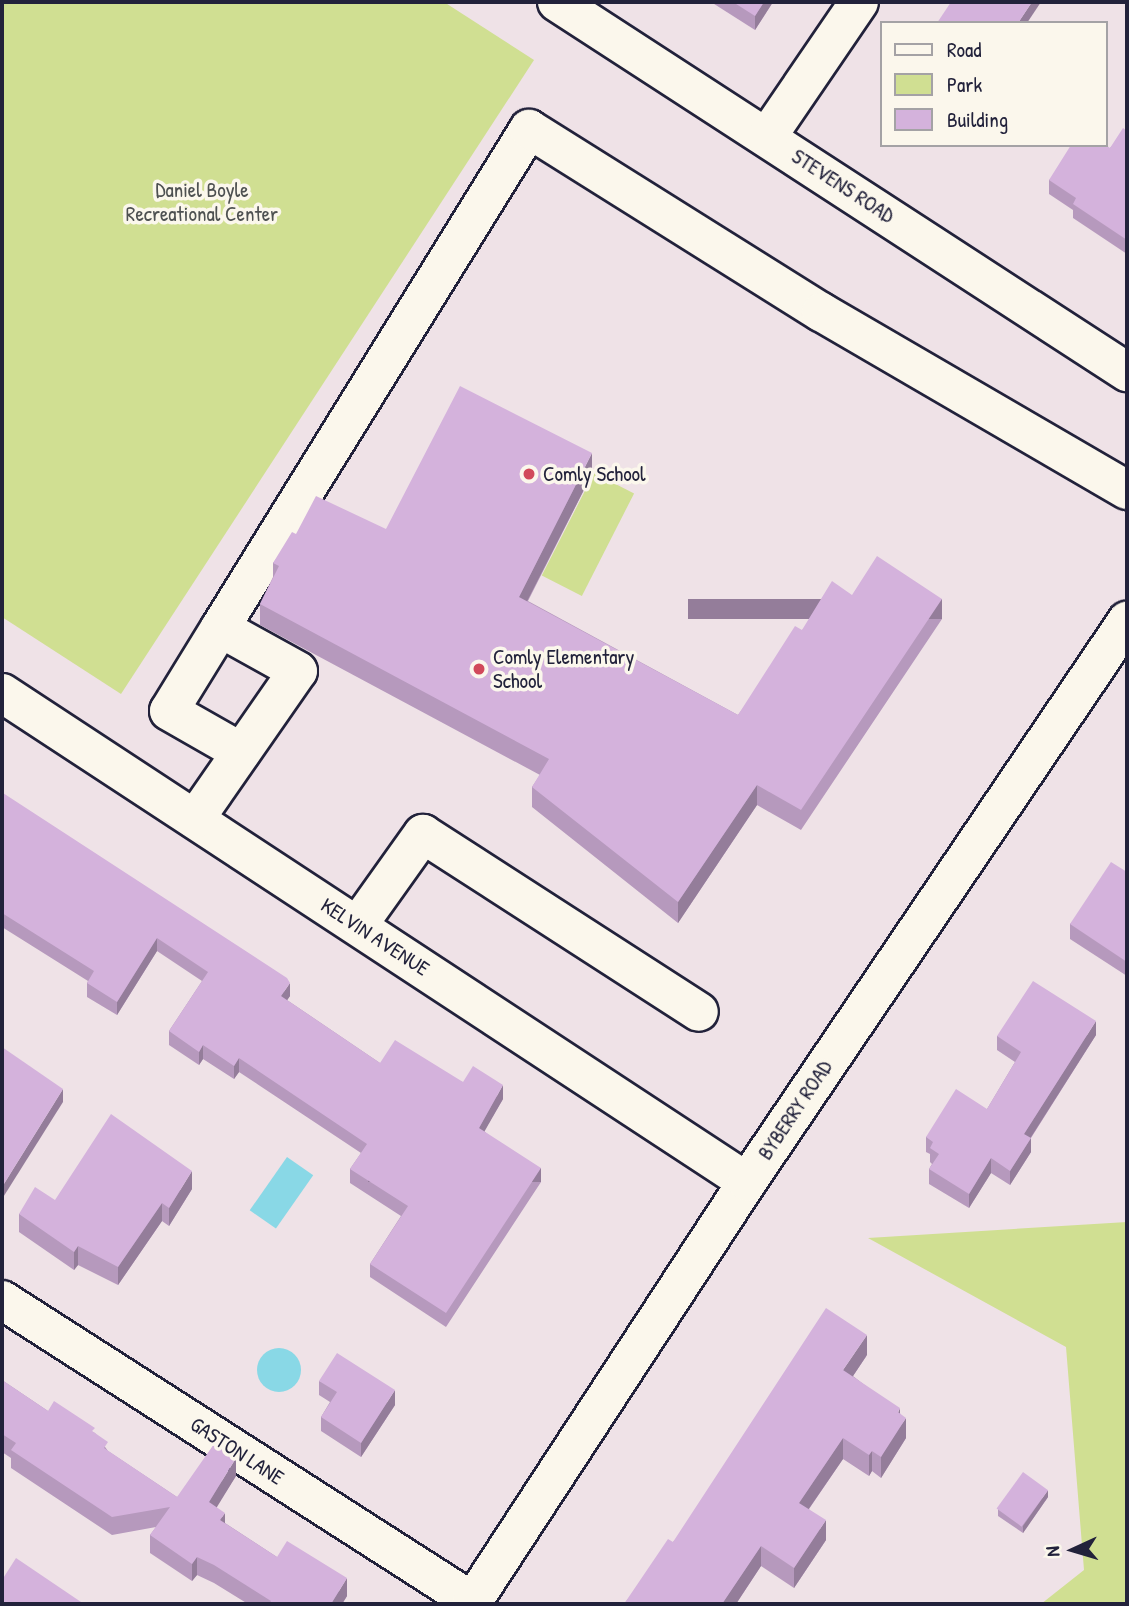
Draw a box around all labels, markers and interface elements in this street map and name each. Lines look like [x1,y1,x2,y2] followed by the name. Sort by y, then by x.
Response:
[880,21,1108,147] legend
[947,35,981,64] text: Road
[947,70,982,99] text: Park
[947,105,1008,134] text: Building
[787,144,899,228] street label: STEVENS ROAD
[126,177,278,227] park label: Daniel Boyle Recreational Center
[543,461,646,487] place label: Comly School
[521,466,537,482] marker: Comly School
[493,644,634,694] place label: Comly Elementary School
[471,661,487,677] marker: Comly Elementary School
[316,893,434,981] street label: KELVIN AVENUE
[753,1056,837,1164] street label: BYBERRY ROAD
[186,1412,288,1490] street label: GASTON LANE
[1038,1515,1108,1585] north arrow
[1039,1546,1065,1557] text: N

